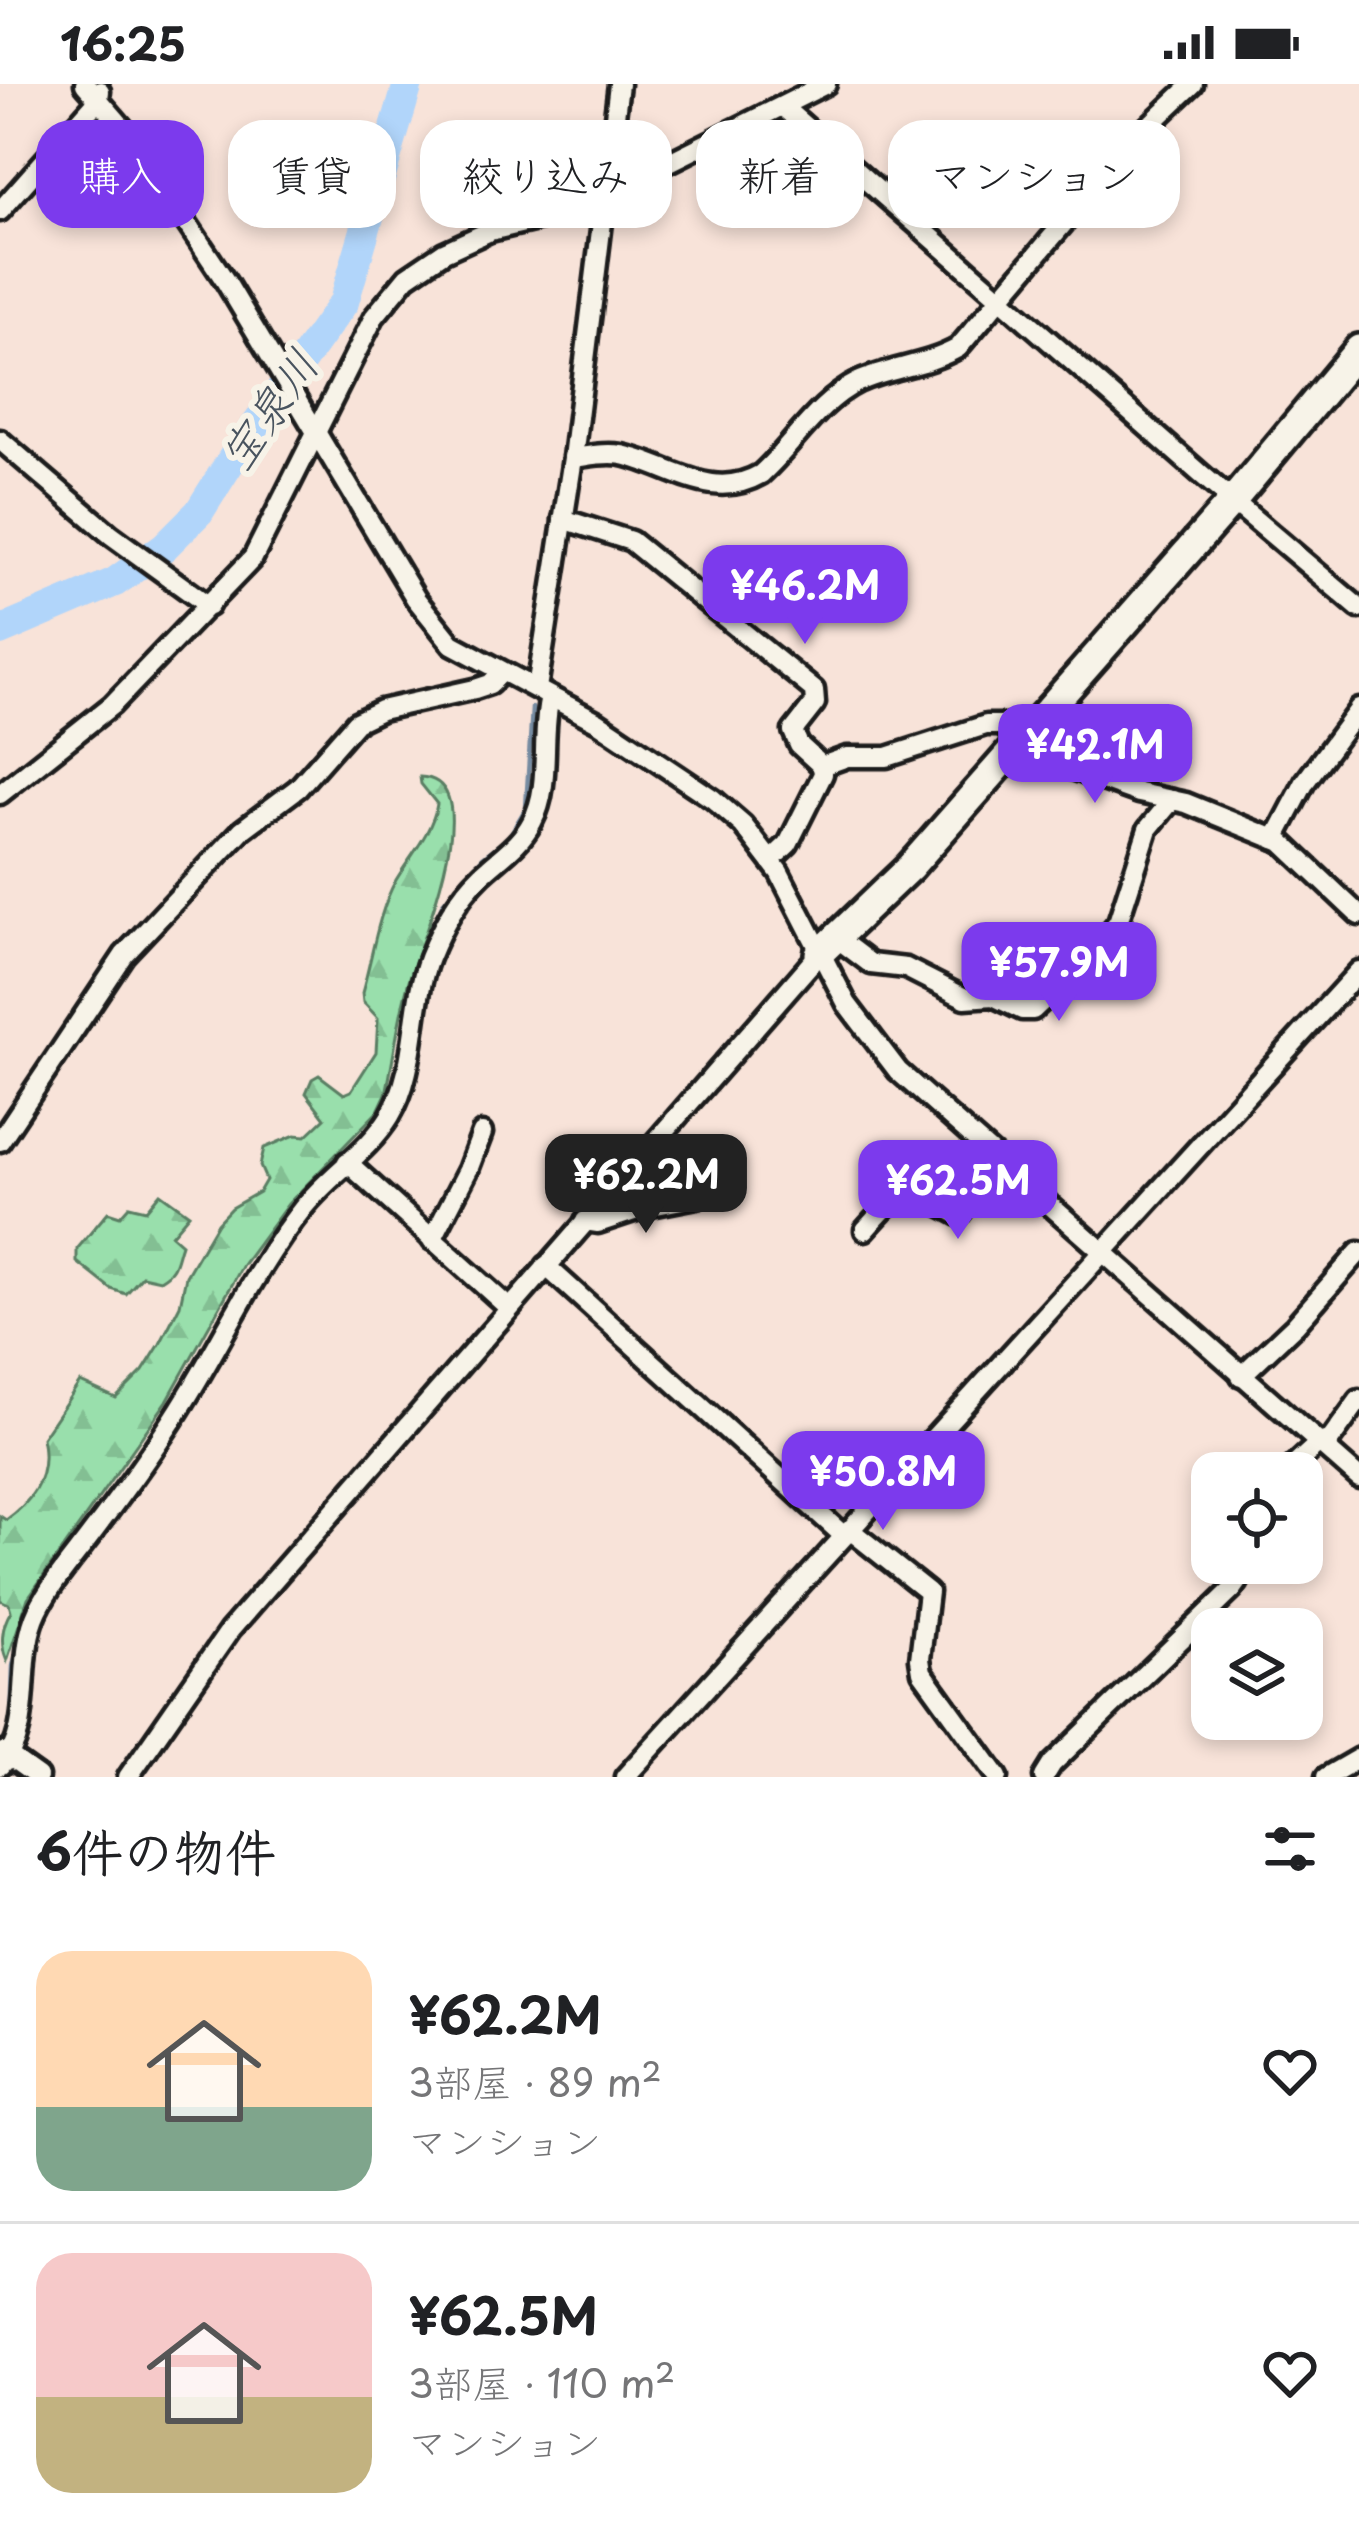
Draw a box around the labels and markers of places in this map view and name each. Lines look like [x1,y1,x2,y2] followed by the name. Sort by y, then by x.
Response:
[707,545,903,647] pin: ¥46.2M
[997,704,1193,806] pin: ¥42.1M
[961,922,1157,1024] pin: ¥57.9M
[548,1134,744,1236] pin: ¥62.2M
[860,1140,1056,1242] pin: ¥62.5M
[785,1431,981,1533] pin: ¥50.8M

